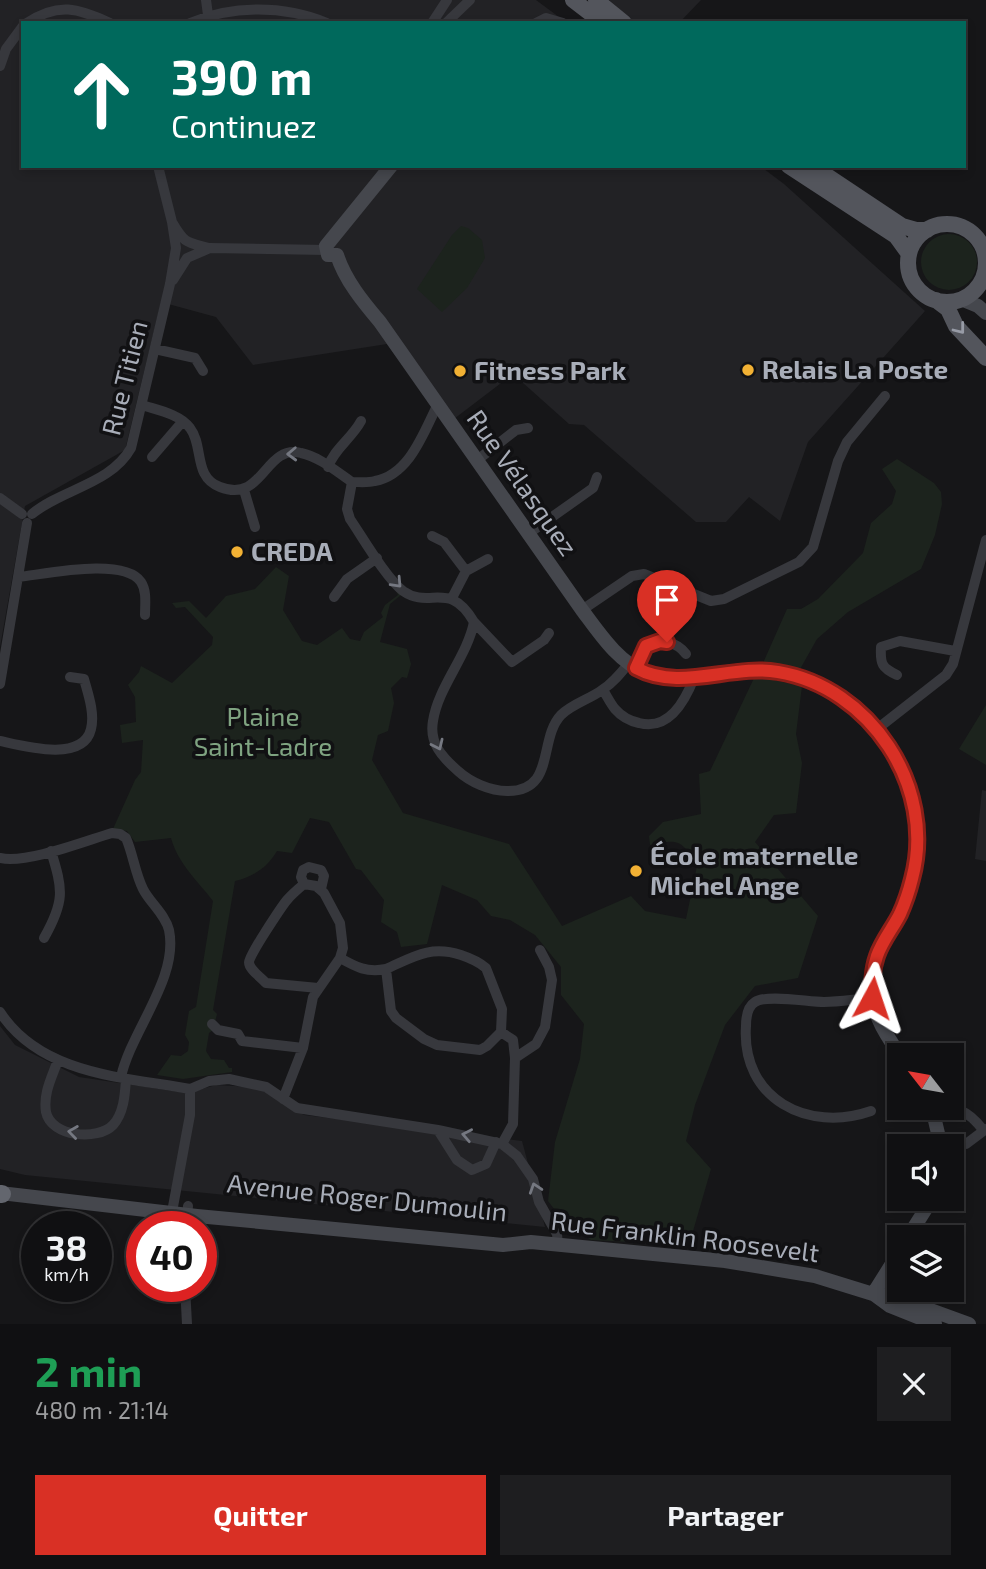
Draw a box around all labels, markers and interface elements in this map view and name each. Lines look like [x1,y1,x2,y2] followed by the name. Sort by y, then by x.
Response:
[171,46,312,105] text: 390 m
[56,49,147,140] icon: ahead
[171,106,316,144] text: Continuez
[94,317,153,438] street label: Rue Titien
[952,321,965,333] one-way arrow
[762,353,948,384] place label: Relais La Poste
[474,354,627,385] place label: Fitness Park
[740,362,756,378] marker: Relais La Poste
[452,363,468,379] marker: Fitness Park
[462,403,585,561] street label: Rue Vélasquez
[287,447,298,462] one-way arrow
[251,535,333,566] place label: CREDA
[229,544,245,560] marker: CREDA
[637,570,697,642] pin
[388,575,401,588] one-way arrow
[648,581,686,619] icon: arrive
[194,700,332,761] park label: Plaine Saint-Ladre
[430,738,444,750] one-way arrow
[650,839,858,900] place label: École maternelle Michel Ange
[628,863,644,879] marker: École maternelle Michel Ange
[835,961,909,1035] position arrow
[887,1043,964,1120] north arrow
[887,1043,964,1302] map controls
[67,1125,79,1140] one-way arrow
[461,1129,473,1144] one-way arrow
[887,1134,964,1211] button: sound
[226,1166,509,1227] street label: Avenue Roger Dumoulin
[529,1183,543,1195] one-way arrow
[549,1204,821,1267] street label: Rue Franklin Roosevelt
[126,1211,217,1302] speed limit sign: 40
[887,1225,964,1302] button: layers
[46,1226,87,1268] text: 38
[44,1263,89,1285] text: km/h
[35,1345,142,1395] text: 2 min
[877,1347,951,1421] button: close
[35,1396,169,1424] text: 480 m · 21:14
[35,1475,486,1555] button: Quitter
[500,1475,951,1555] button: Partager

